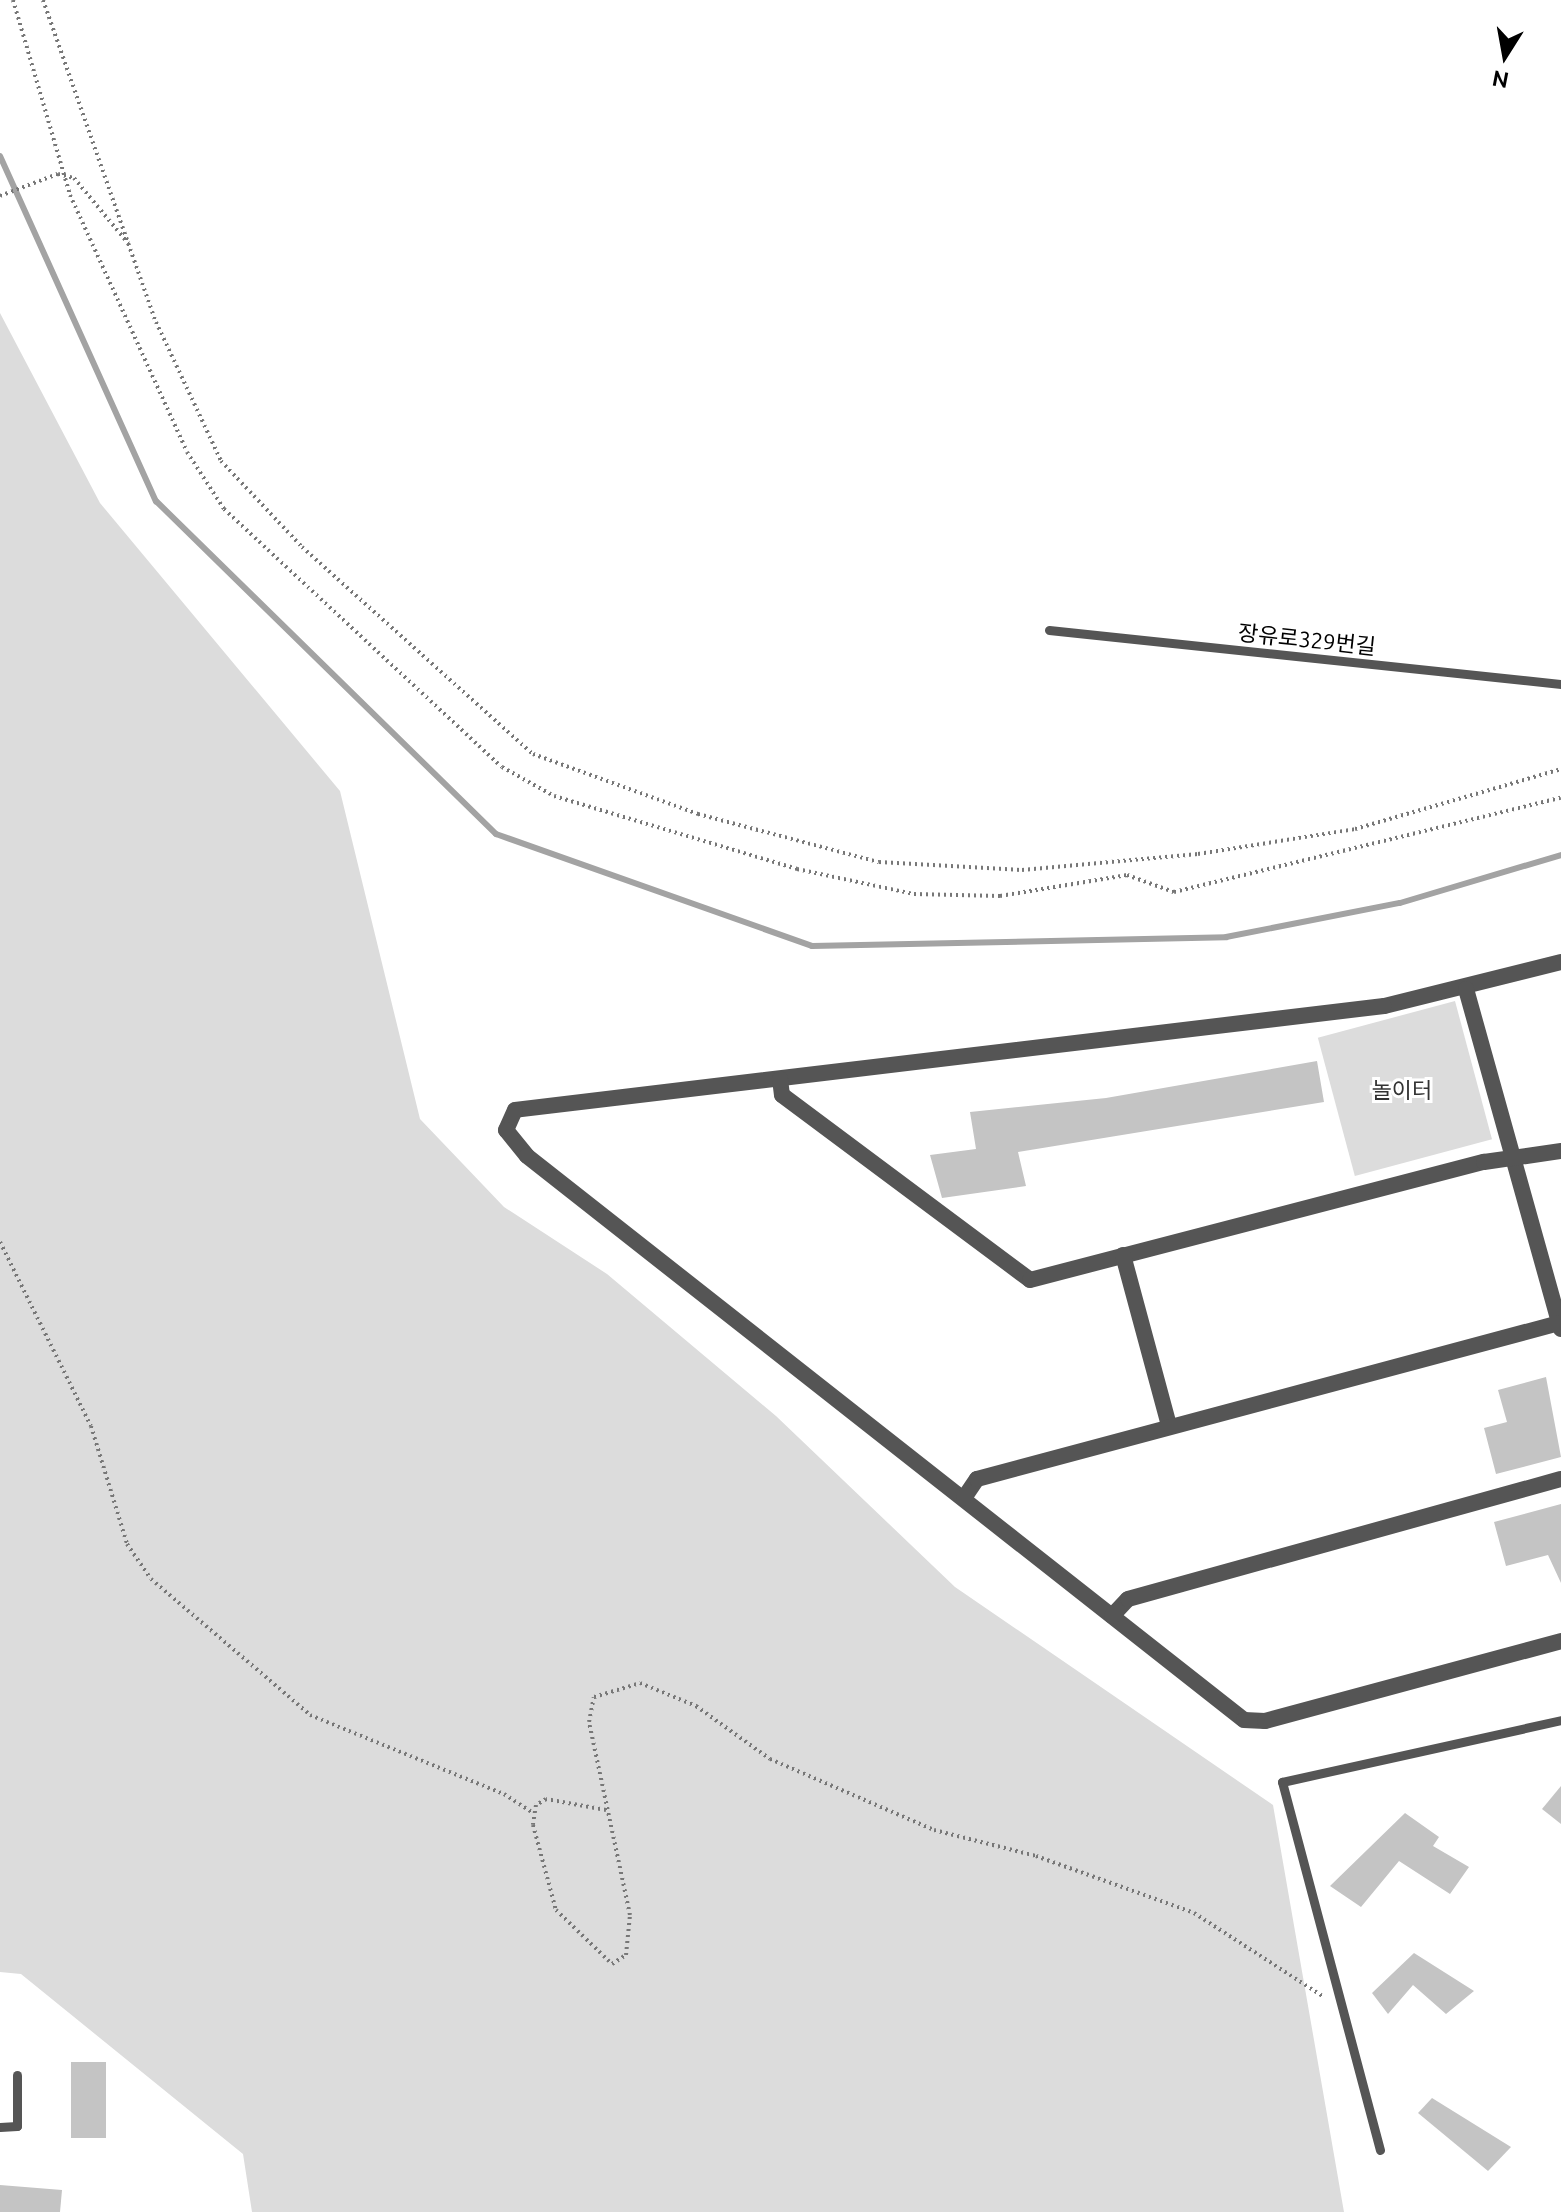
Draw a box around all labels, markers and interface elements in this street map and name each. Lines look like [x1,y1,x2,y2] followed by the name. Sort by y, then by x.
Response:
[1465,16,1545,96] north arrow
[1490,66,1511,94] text: N
[1237,619,1377,659] street label: 장유로329번길
[1372,1077,1432,1103] park label: 놀이터

